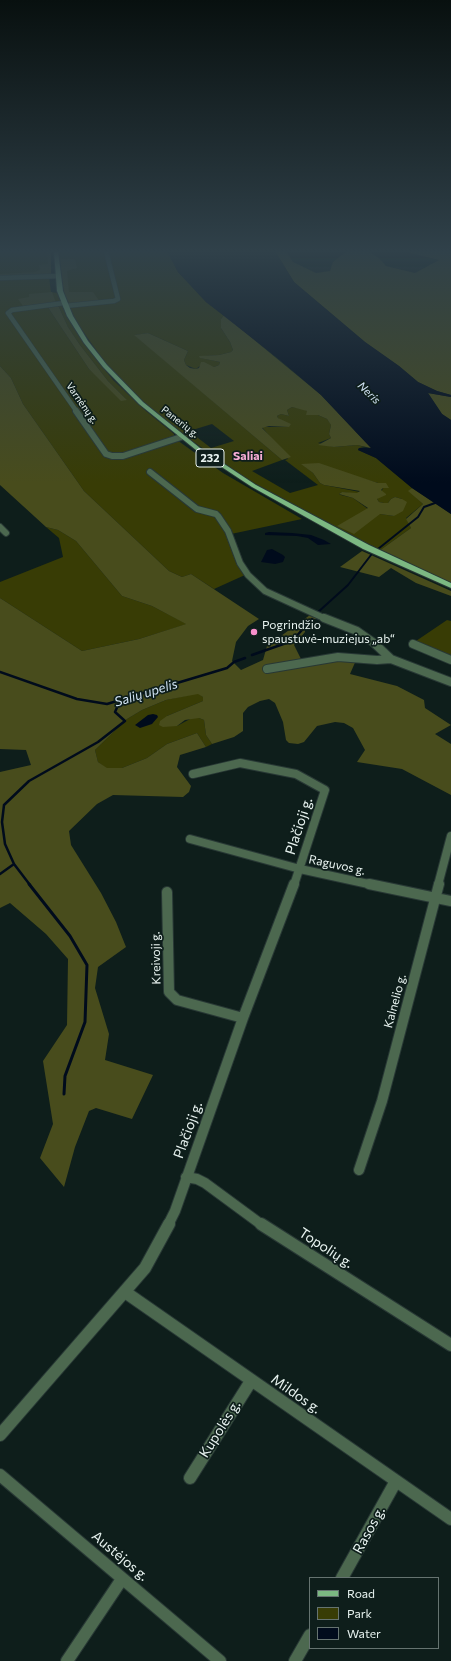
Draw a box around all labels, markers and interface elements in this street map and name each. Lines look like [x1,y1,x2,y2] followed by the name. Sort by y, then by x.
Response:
[355,379,383,407] water label: Neris
[63,380,101,426] street label: Varnėnų g.
[159,404,201,440] street label: Panerių g.
[196,449,224,467] road number: 232
[233,449,263,463] district label: Saliai
[262,618,395,646] place label: Pogrindžio spaustuvė-muziejus „ab“
[249,627,259,637] marker: Pogrindžio spaustuvė-muziejus „ab“
[113,676,179,710] water label: Salių upelis
[282,795,316,857] street label: Plačioji g.
[307,852,367,878] street label: Raguvos g.
[148,931,164,985] street label: Kreivoji g.
[381,972,409,1030] street label: Kalnelio g.
[170,1099,206,1161] street label: Plačioji g.
[296,1224,356,1272] street label: Topolių g.
[268,1371,324,1417] street label: Mildos g.
[196,1397,244,1461] street label: Kupolės g.
[349,1504,389,1556] street label: Rasos g.
[88,1528,152,1584] street label: Austėjos g.
[309,1577,439,1649] legend
[347,1586,375,1600] text: Road
[347,1606,372,1620] text: Park
[347,1626,381,1640] text: Water

